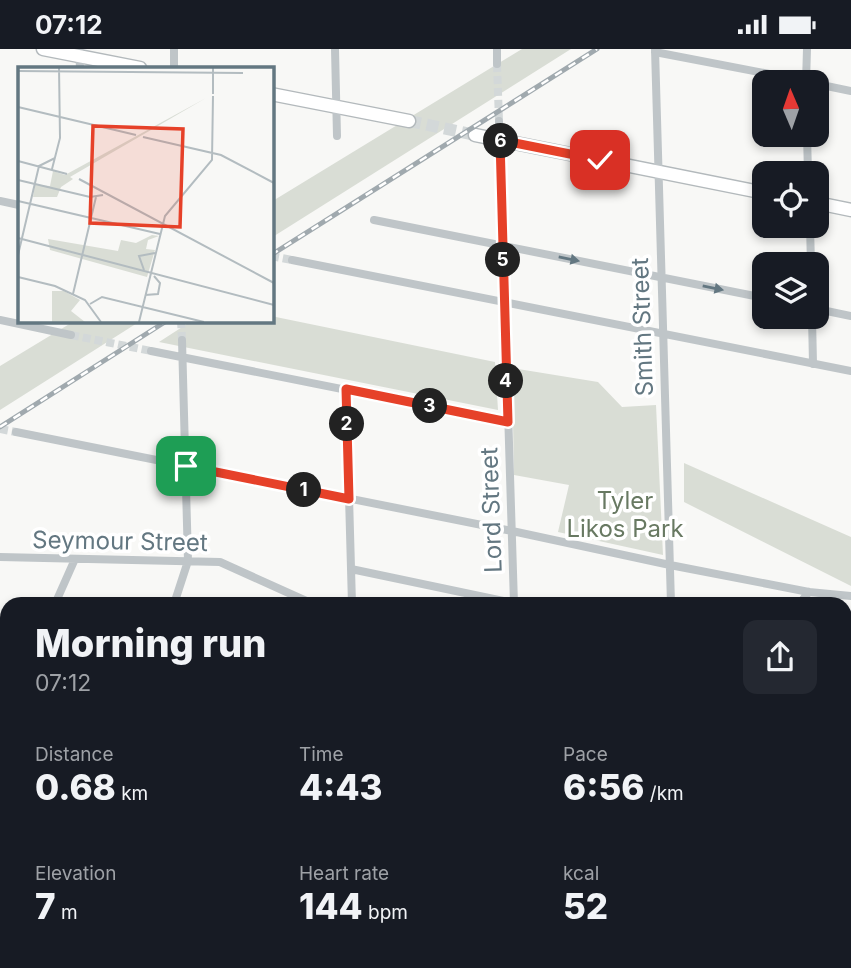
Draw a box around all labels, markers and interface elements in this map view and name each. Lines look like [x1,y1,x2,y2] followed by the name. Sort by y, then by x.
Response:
[35,9,103,40] text: 07:12
[18,67,273,322] inset map
[752,70,830,147] north arrow
[752,70,829,329] map controls
[484,123,518,159] pin: 6
[494,129,507,152] text: 6
[570,130,630,190] pin
[581,141,619,179] icon: check
[752,161,829,238] button: locate
[486,243,520,277] pin: 5
[496,248,509,271] text: 5
[752,252,829,329] button: layers
[558,254,580,265] one-way arrow
[625,257,659,397] street label: Smith Street
[702,283,724,294] one-way arrow
[489,363,524,399] pin: 4
[499,369,512,392] text: 4
[412,389,448,423] pin: 3
[423,394,436,417] text: 3
[330,407,364,441] pin: 2
[341,412,352,435] text: 2
[156,436,216,496] pin
[167,447,205,485] icon: arrive
[474,447,508,573] street label: Lord Street
[286,473,322,507] pin: 1
[299,478,308,501] text: 1
[566,486,684,543] park label: Tyler Likos Park
[32,525,208,557] street label: Seymour Street
[35,620,266,666] text: Morning run
[743,620,817,694] button: share
[35,669,91,697] text: 07:12
[35,743,113,766] text: Distance
[299,743,344,766] text: Time
[563,743,608,766] text: Pace
[35,766,116,808] text: 0.68
[299,766,383,808] text: 4:43
[563,766,644,808] text: 6:56
[116,782,148,805] text: km
[644,782,684,805] text: /km
[35,862,116,885] text: Elevation
[299,862,389,885] text: Heart rate
[563,862,599,885] text: kcal
[35,885,56,927] text: 7
[299,885,363,927] text: 144
[563,885,608,927] text: 52
[56,901,78,924] text: m
[363,901,408,924] text: bpm

